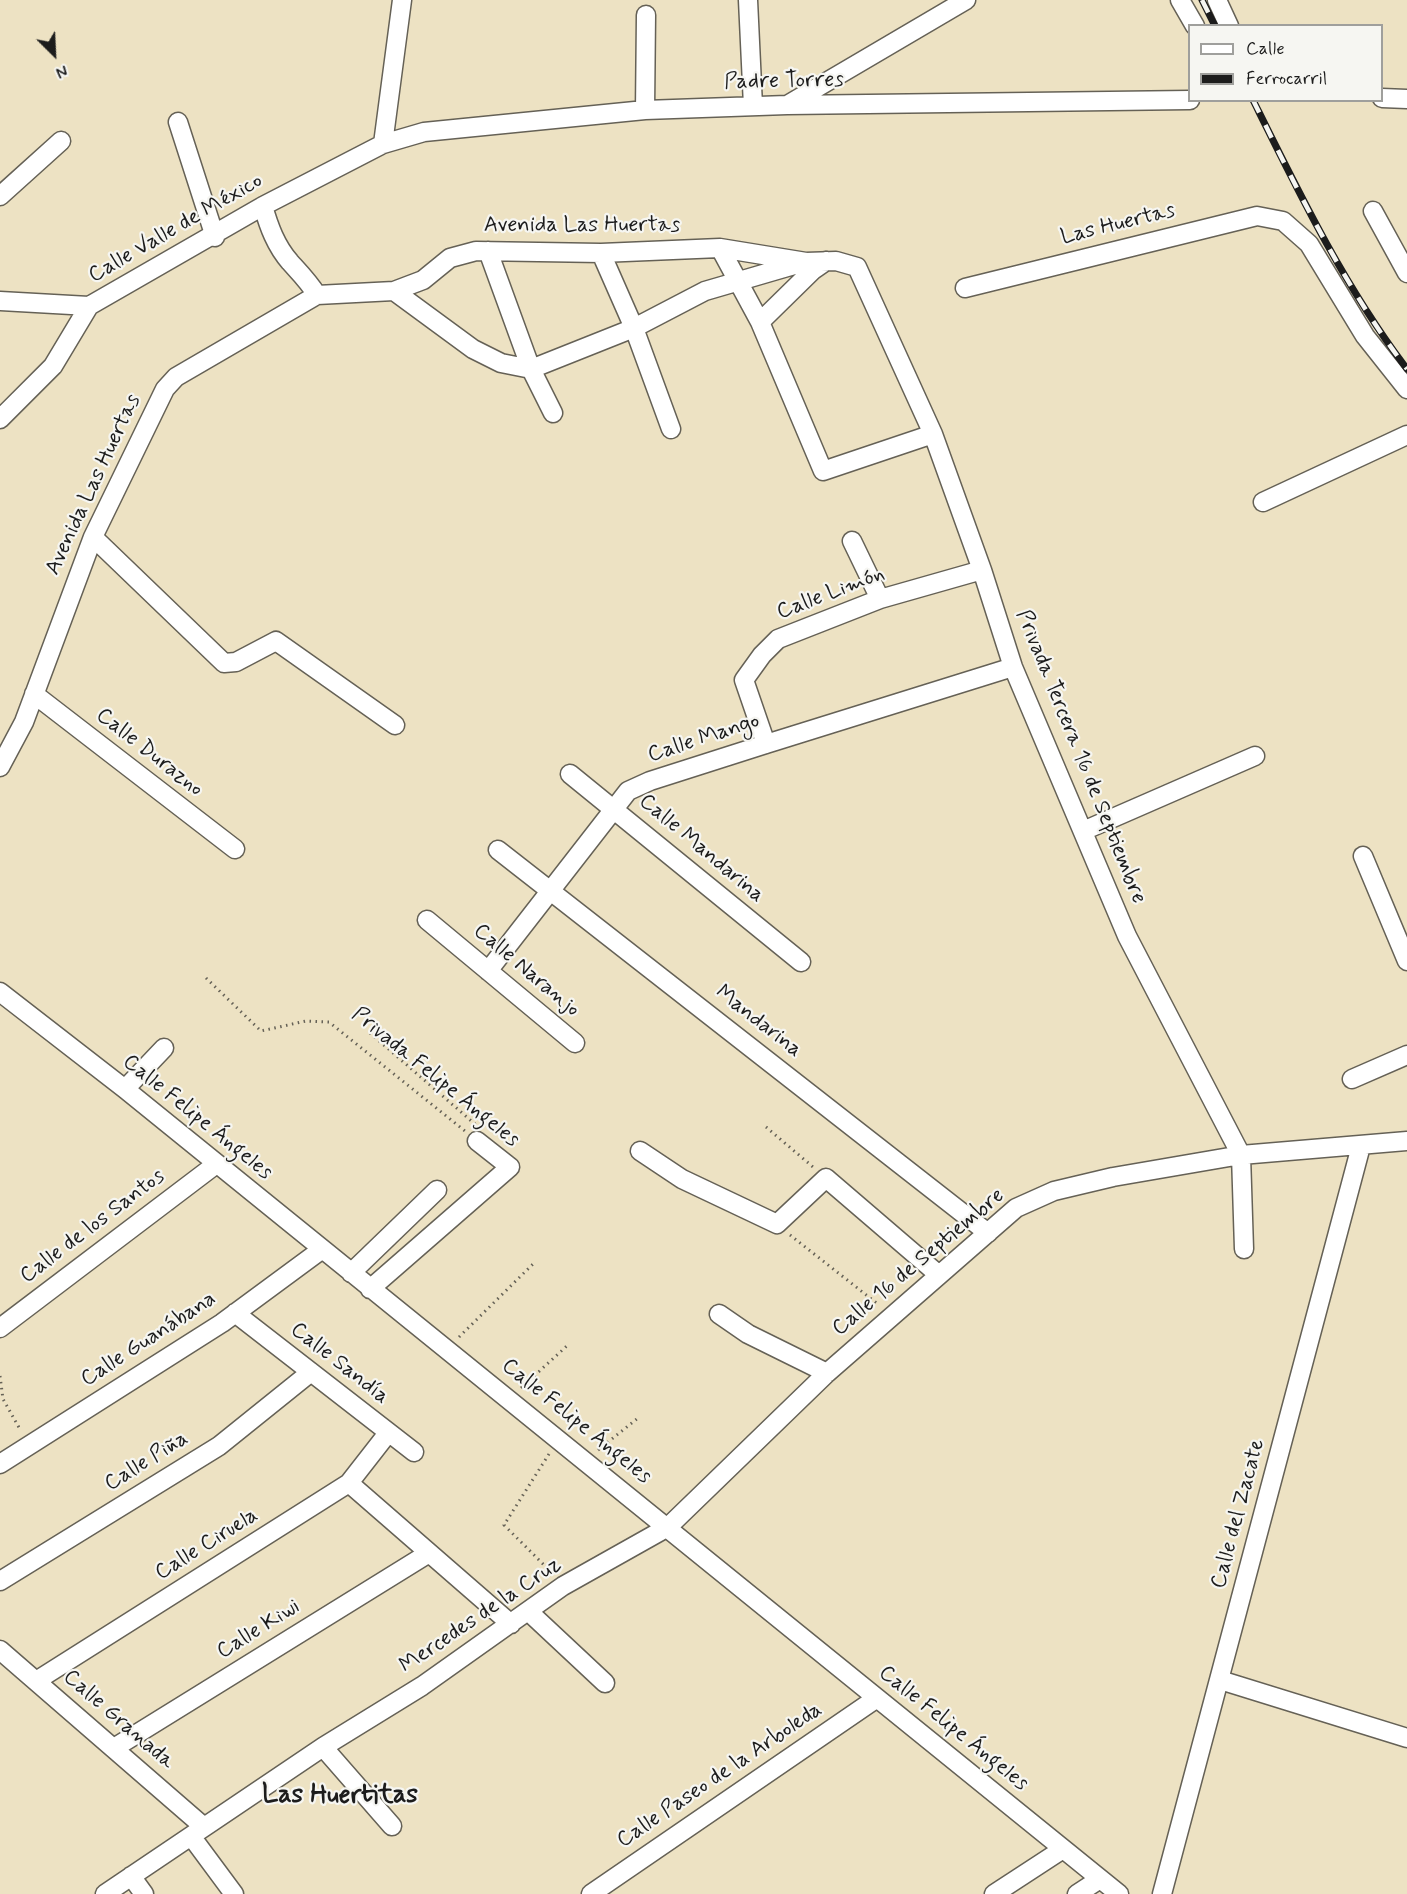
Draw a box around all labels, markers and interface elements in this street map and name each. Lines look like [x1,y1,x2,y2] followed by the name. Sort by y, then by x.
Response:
[24,24,84,84] north arrow
[1188,24,1383,102] legend
[1246,37,1285,61] text: Calle
[52,59,71,83] text: N
[1246,67,1327,91] text: Ferrocarril
[724,68,844,96] street label: Padre Torres
[84,168,268,290] street label: Calle Valle de México
[1058,198,1178,252] street label: Las Huertas
[484,213,680,239] street label: Avenida Las Huertas
[41,390,147,580] street label: Avenida Las Huertas
[773,561,889,627] street label: Calle Limón
[1009,606,1151,908] street label: Privada Tercera 16 de Septiembre
[90,703,208,803] street label: Calle Durazno
[645,709,763,769] street label: Calle Mango
[633,789,769,909] street label: Calle Mandarina
[467,919,585,1023] street label: Calle Naranjo
[709,980,807,1064] street label: Mandarina
[346,1002,524,1154] street label: Privada Felipe Ángeles
[117,1049,277,1187] street label: Calle Felipe Ángeles
[15,1164,171,1290] street label: Calle de los Santos
[828,1183,1010,1343] street label: Calle 16 de Septiembre
[76,1287,222,1393] street label: Calle Guanábana
[284,1317,394,1411] street label: Calle Sandía
[496,1353,656,1491] street label: Calle Felipe Ángeles
[100,1426,194,1498] street label: Calle Piña
[1206,1436,1272,1592] street label: Calle del Zacate
[151,1503,263,1587] street label: Calle Ciruela
[395,1552,567,1680] street label: Mercedes de la Cruz
[212,1594,306,1666] street label: Calle Kiwi
[873,1660,1033,1798] street label: Calle Felipe Ángeles
[57,1665,179,1775] street label: Calle Granada
[612,1697,828,1855] street label: Calle Paseo de la Arboleda
[262,1781,418,1813] district label: Las Huertitas

